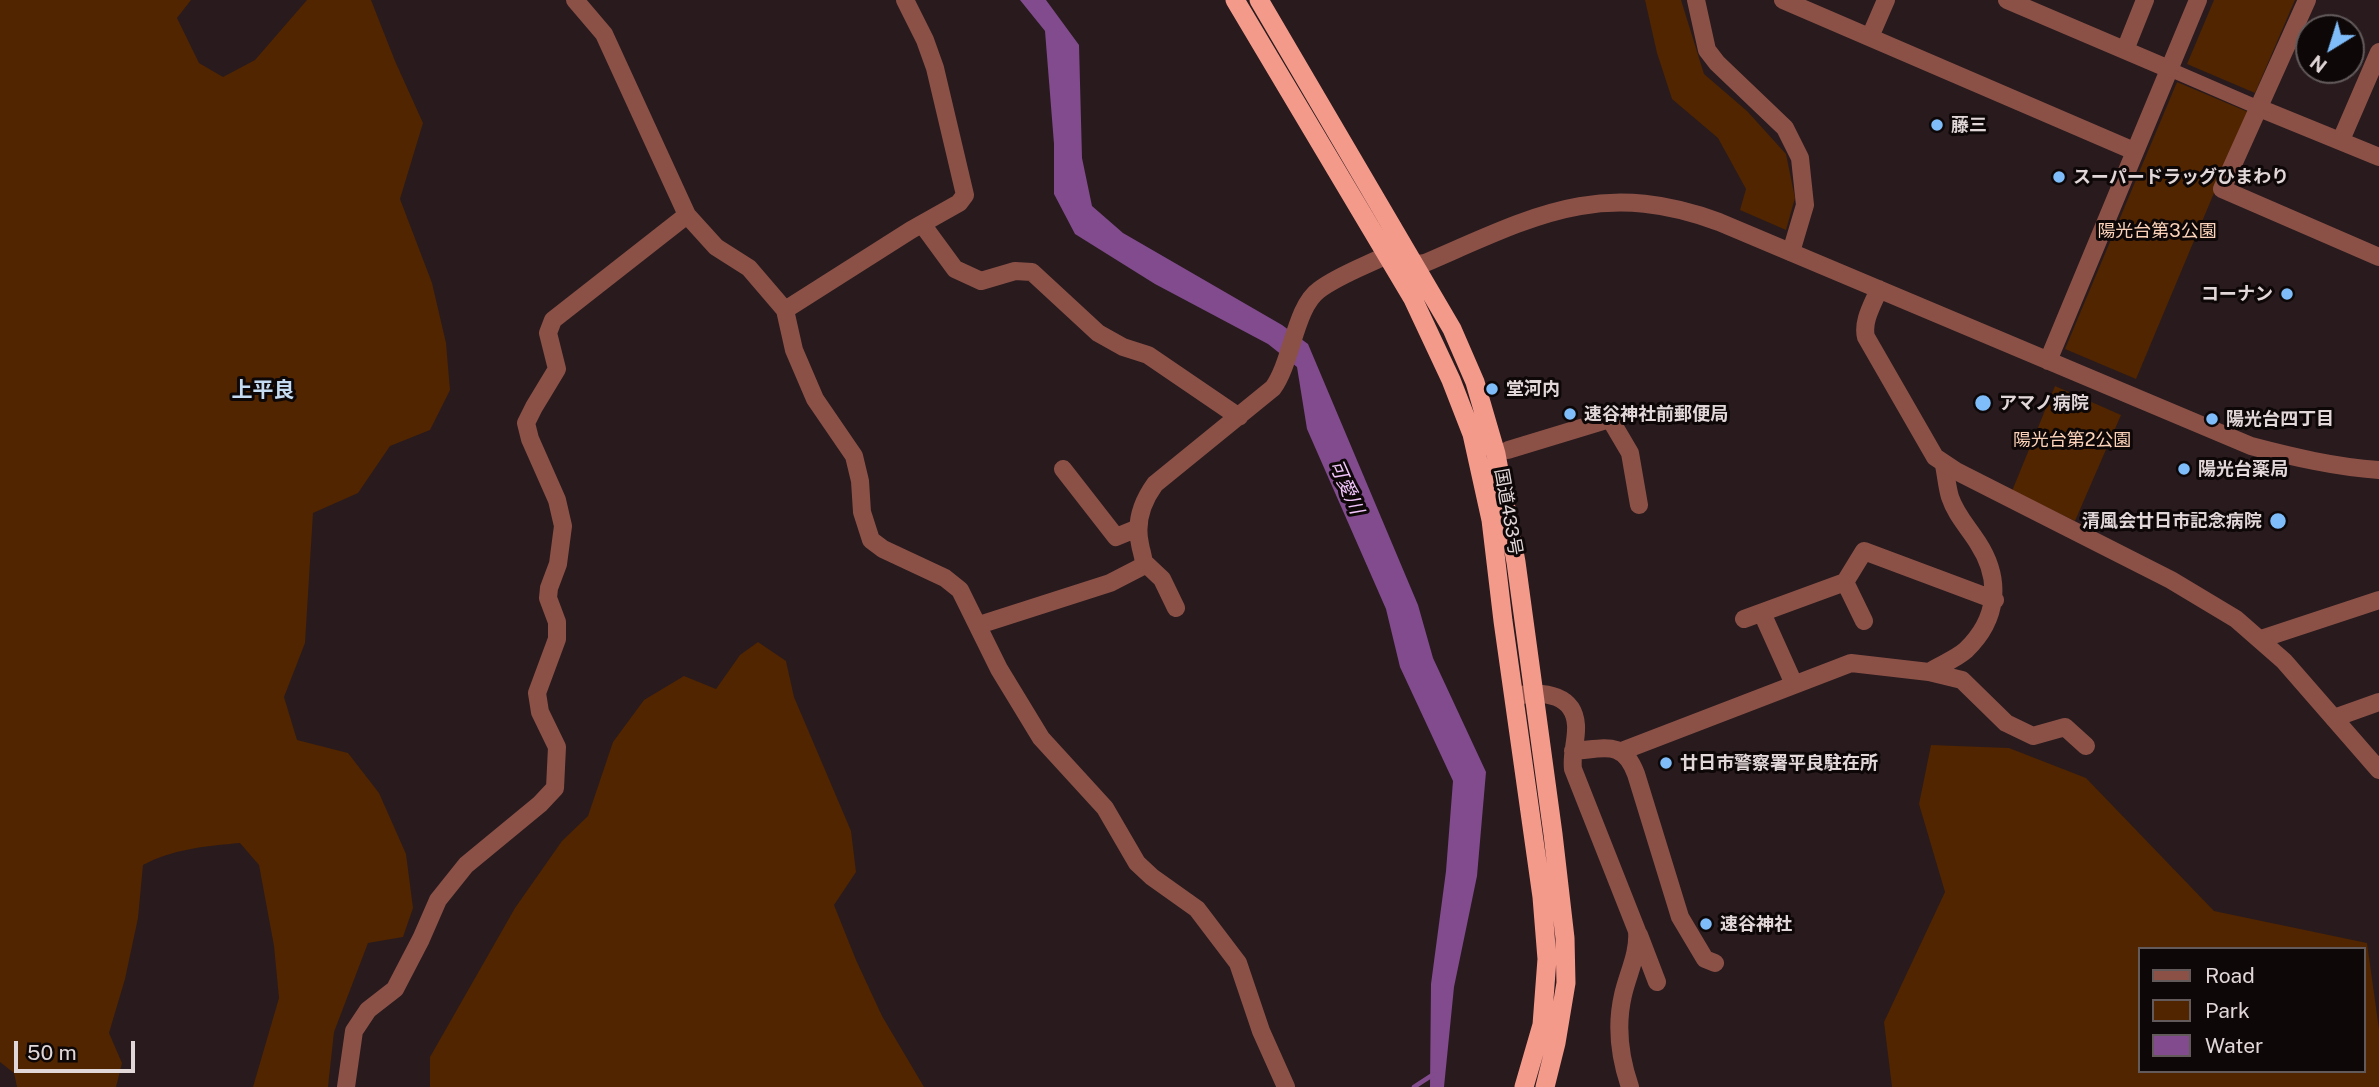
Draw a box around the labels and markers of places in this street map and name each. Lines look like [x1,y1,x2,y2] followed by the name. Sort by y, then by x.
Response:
[1951,114,1987,136] place label: 藤三
[1929,117,1945,133] marker: 藤三
[2073,166,2289,188] place label: スーパードラッグひまわり
[2051,169,2067,185] marker: スーパードラッグひまわり
[2201,283,2273,305] place label: コーナン
[2279,286,2295,302] marker: コーナン
[1506,378,1560,400] place label: 堂河内
[1484,381,1500,397] marker: 堂河内
[1999,392,2089,414] place label: アマノ病院
[1973,393,1993,413] marker: アマノ病院
[1584,403,1728,425] place label: 速谷神社前郵便局
[1562,406,1578,422] marker: 速谷神社前郵便局
[2226,408,2334,430] place label: 陽光台四丁目
[2204,411,2220,427] marker: 陽光台四丁目
[2198,458,2288,480] place label: 陽光台薬局
[2176,461,2192,477] marker: 陽光台薬局
[2082,510,2262,532] place label: 清風会廿日市記念病院
[2268,511,2288,531] marker: 清風会廿日市記念病院
[1680,752,1878,774] place label: 廿日市警察署平良駐在所
[1658,755,1674,771] marker: 廿日市警察署平良駐在所
[1720,913,1792,935] place label: 速谷神社
[1698,916,1714,932] marker: 速谷神社

